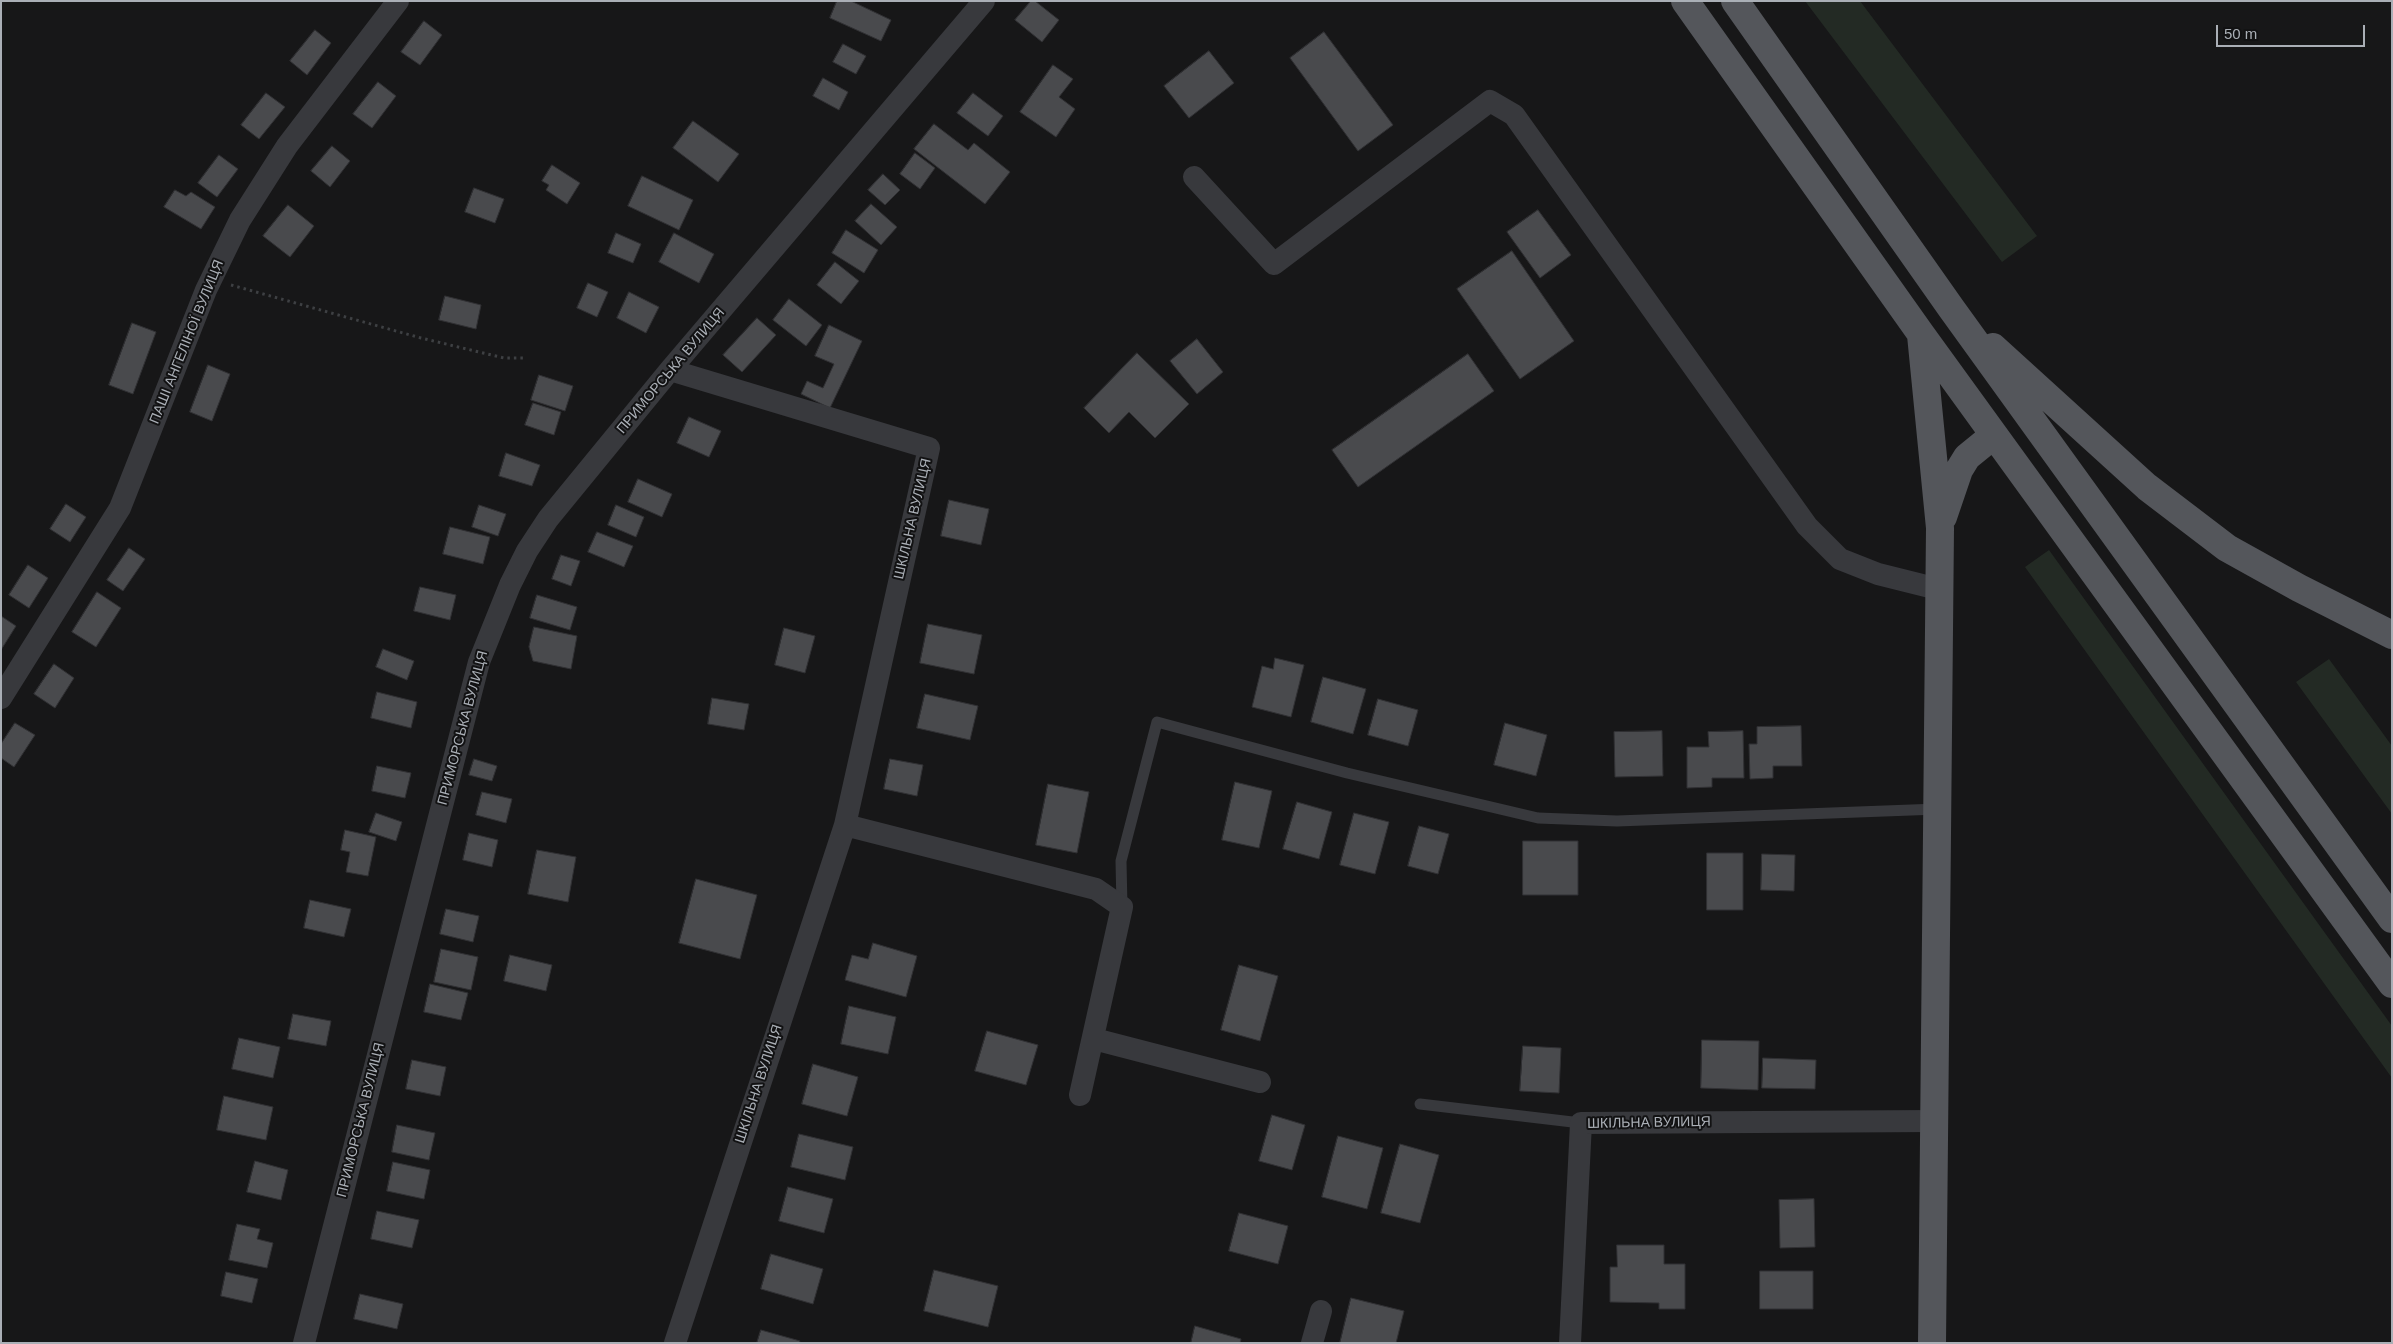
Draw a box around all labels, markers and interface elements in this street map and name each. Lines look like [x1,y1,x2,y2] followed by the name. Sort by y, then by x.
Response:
[2218,15,2367,47] scale bar
[2224,25,2257,42] text: 50 m
[146,258,228,426] street label: ПАШІ АНГЕЛІНОЇ ВУЛИЦЯ
[613,305,729,437] street label: ПРИМОРСЬКА ВУЛИЦЯ
[891,457,935,581] street label: ШКІЛЬНА ВУЛИЦЯ
[434,649,492,807] street label: ПРИМОРСЬКА ВУЛИЦЯ
[732,1023,786,1145] street label: ШКІЛЬНА ВУЛИЦЯ
[334,1041,388,1199] street label: ПРИМОРСЬКА ВУЛИЦЯ
[1587,1114,1711,1132] street label: ШКІЛЬНА ВУЛИЦЯ

